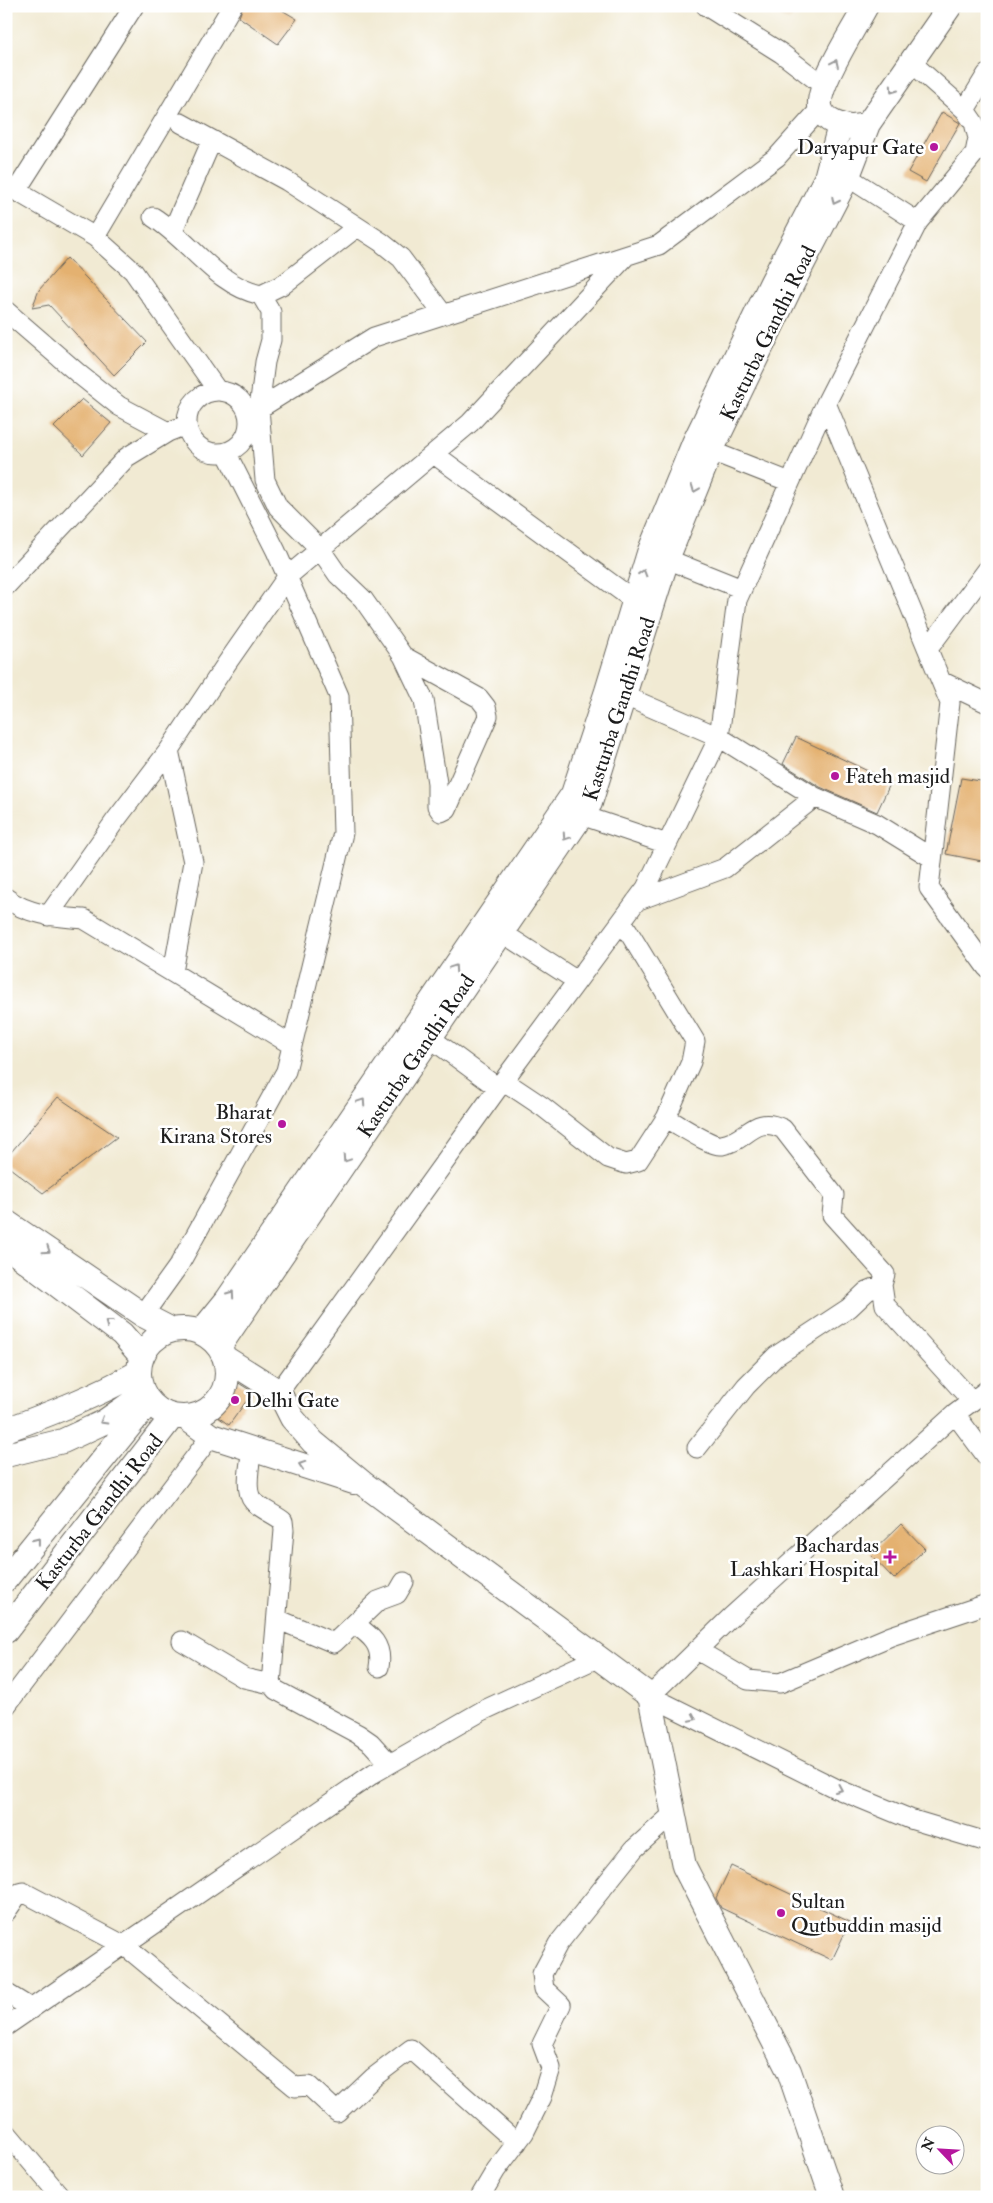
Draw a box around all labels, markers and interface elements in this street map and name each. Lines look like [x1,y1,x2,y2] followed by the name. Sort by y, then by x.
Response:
[829,59,839,68] one-way arrow
[890,84,899,94] one-way arrow
[797,134,924,161] place label: Daryapur Gate
[928,141,940,153] marker: Daryapur Gate
[831,196,841,205] one-way arrow
[714,241,823,425] street label: Kasturba Gandhi Road
[691,484,702,493] one-way arrow
[638,569,648,578] one-way arrow
[577,613,662,804] street label: Kasturba Gandhi Road
[845,763,951,790] place label: Fateh masjid
[829,770,841,782] marker: Fateh masjid
[563,831,572,841] one-way arrow
[448,964,457,974] one-way arrow
[352,969,482,1143] street label: Kasturba Gandhi Road
[356,1098,365,1108] one-way arrow
[159,1099,272,1150] place label: Bharat Kirana Stores
[276,1118,288,1130] marker: Bharat Kirana Stores
[343,1153,352,1163] one-way arrow
[41,1244,50,1253] one-way arrow
[225,1290,234,1300] one-way arrow
[105,1320,114,1328] one-way arrow
[245,1387,339,1414] place label: Delhi Gate
[229,1394,241,1406] marker: Delhi Gate
[100,1415,109,1425] one-way arrow
[30,1428,169,1596] street label: Kasturba Gandhi Road
[299,1461,307,1471] one-way arrow
[730,1532,880,1583] place label: Bachardas Lashkari Hospital
[31,1538,39,1547] one-way arrow
[883,1550,897,1564] marker: Bachardas Lashkari Hospital
[688,1712,697,1722] one-way arrow
[834,1783,843,1794] one-way arrow
[791,1888,942,1939] place label: Sultan Qutbuddin masijd
[775,1907,787,1919] marker: Sultan Qutbuddin masijd
[916,2126,966,2176] north arrow
[918,2135,939,2155] text: N

